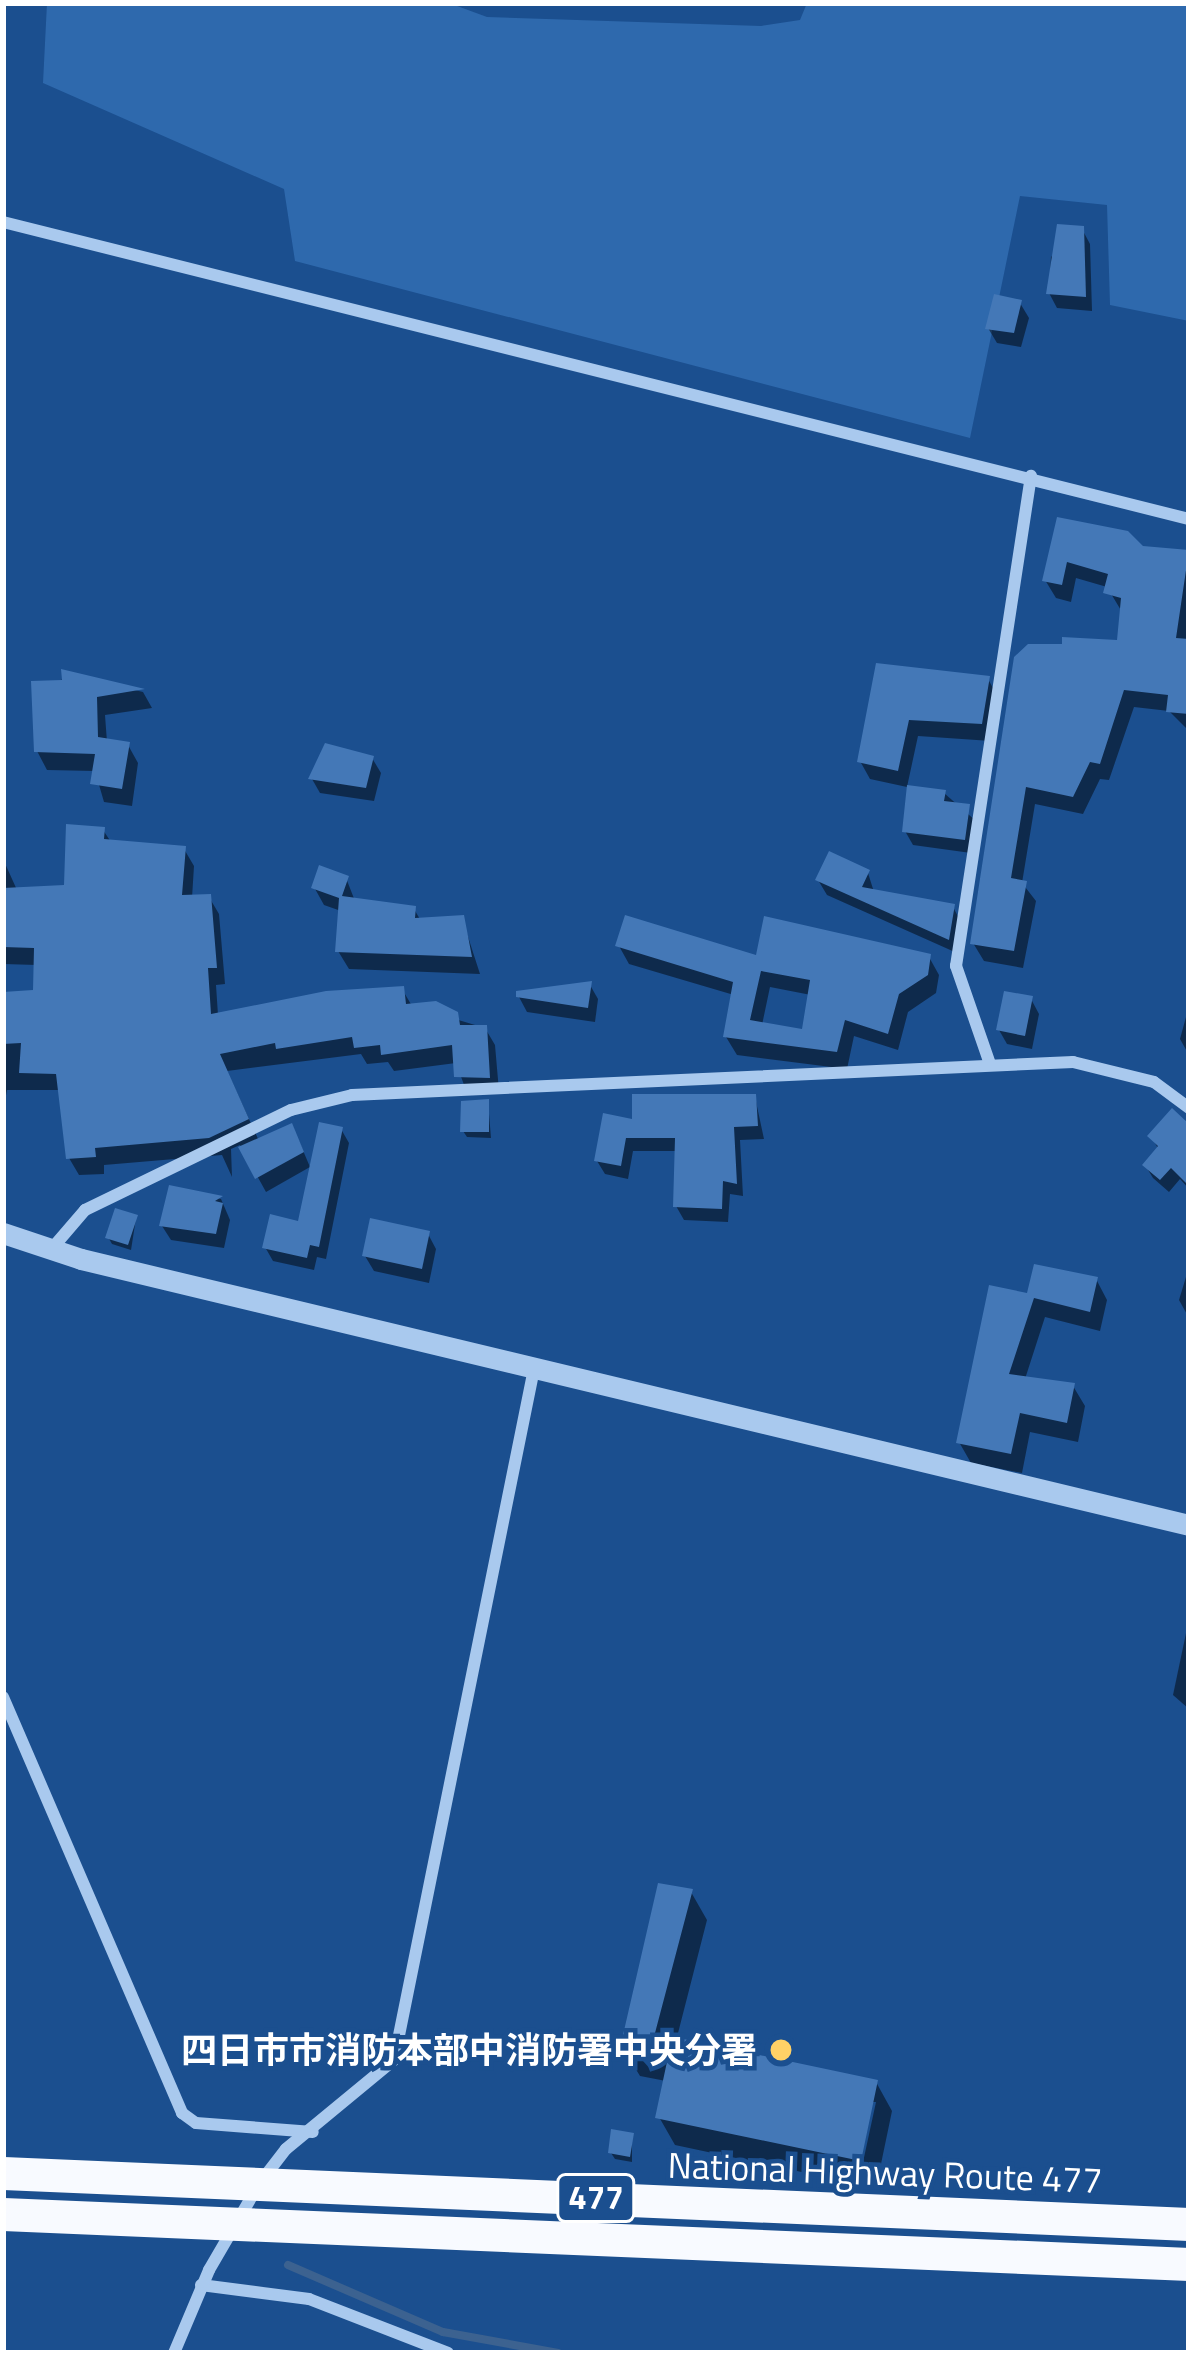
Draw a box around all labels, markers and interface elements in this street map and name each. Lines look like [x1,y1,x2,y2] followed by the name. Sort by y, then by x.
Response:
[181,2028,757,2072] place label: 四日市市消防本部中消防署中央分署
[768,2037,794,2063] marker: 四日市市消防本部中消防署中央分署
[667,2143,1103,2201] street label: National Highway Route 477
[554,2171,638,2225] road number: 477

